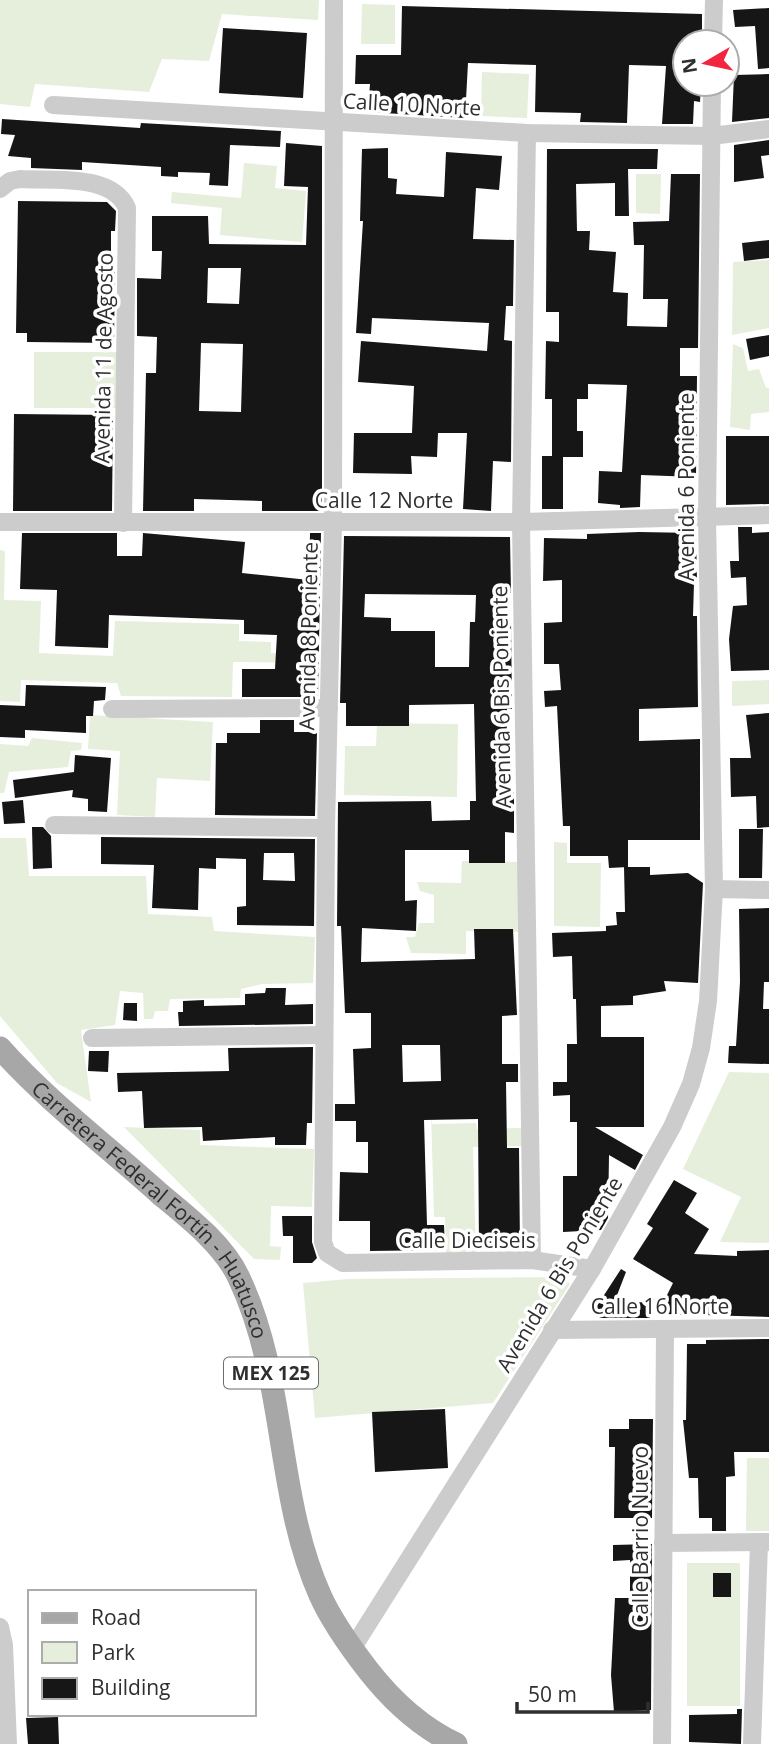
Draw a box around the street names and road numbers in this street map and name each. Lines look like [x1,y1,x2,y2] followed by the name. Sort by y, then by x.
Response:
[342,86,482,122] street label: Calle 10 Norte
[87,252,119,464] street label: Avenida 11 de Agosto
[672,393,700,581] street label: Avenida 6 Poniente
[315,486,453,514] street label: Calle 12 Norte
[292,541,324,731] street label: Avenida 8 Poniente
[485,585,517,809] street label: Avenida 6 Bis Poniente
[26,1074,274,1342] street label: Carretera Federal Fortín - Huatusco
[490,1171,628,1377] street label: Avenida 6 Bis Poniente
[398,1226,536,1254] street label: Calle Dieciseis
[591,1292,729,1320] street label: Calle 16 Norte
[224,1358,318,1388] road number: MEX 125
[626,1446,654,1628] street label: Calle Barrio Nuevo

